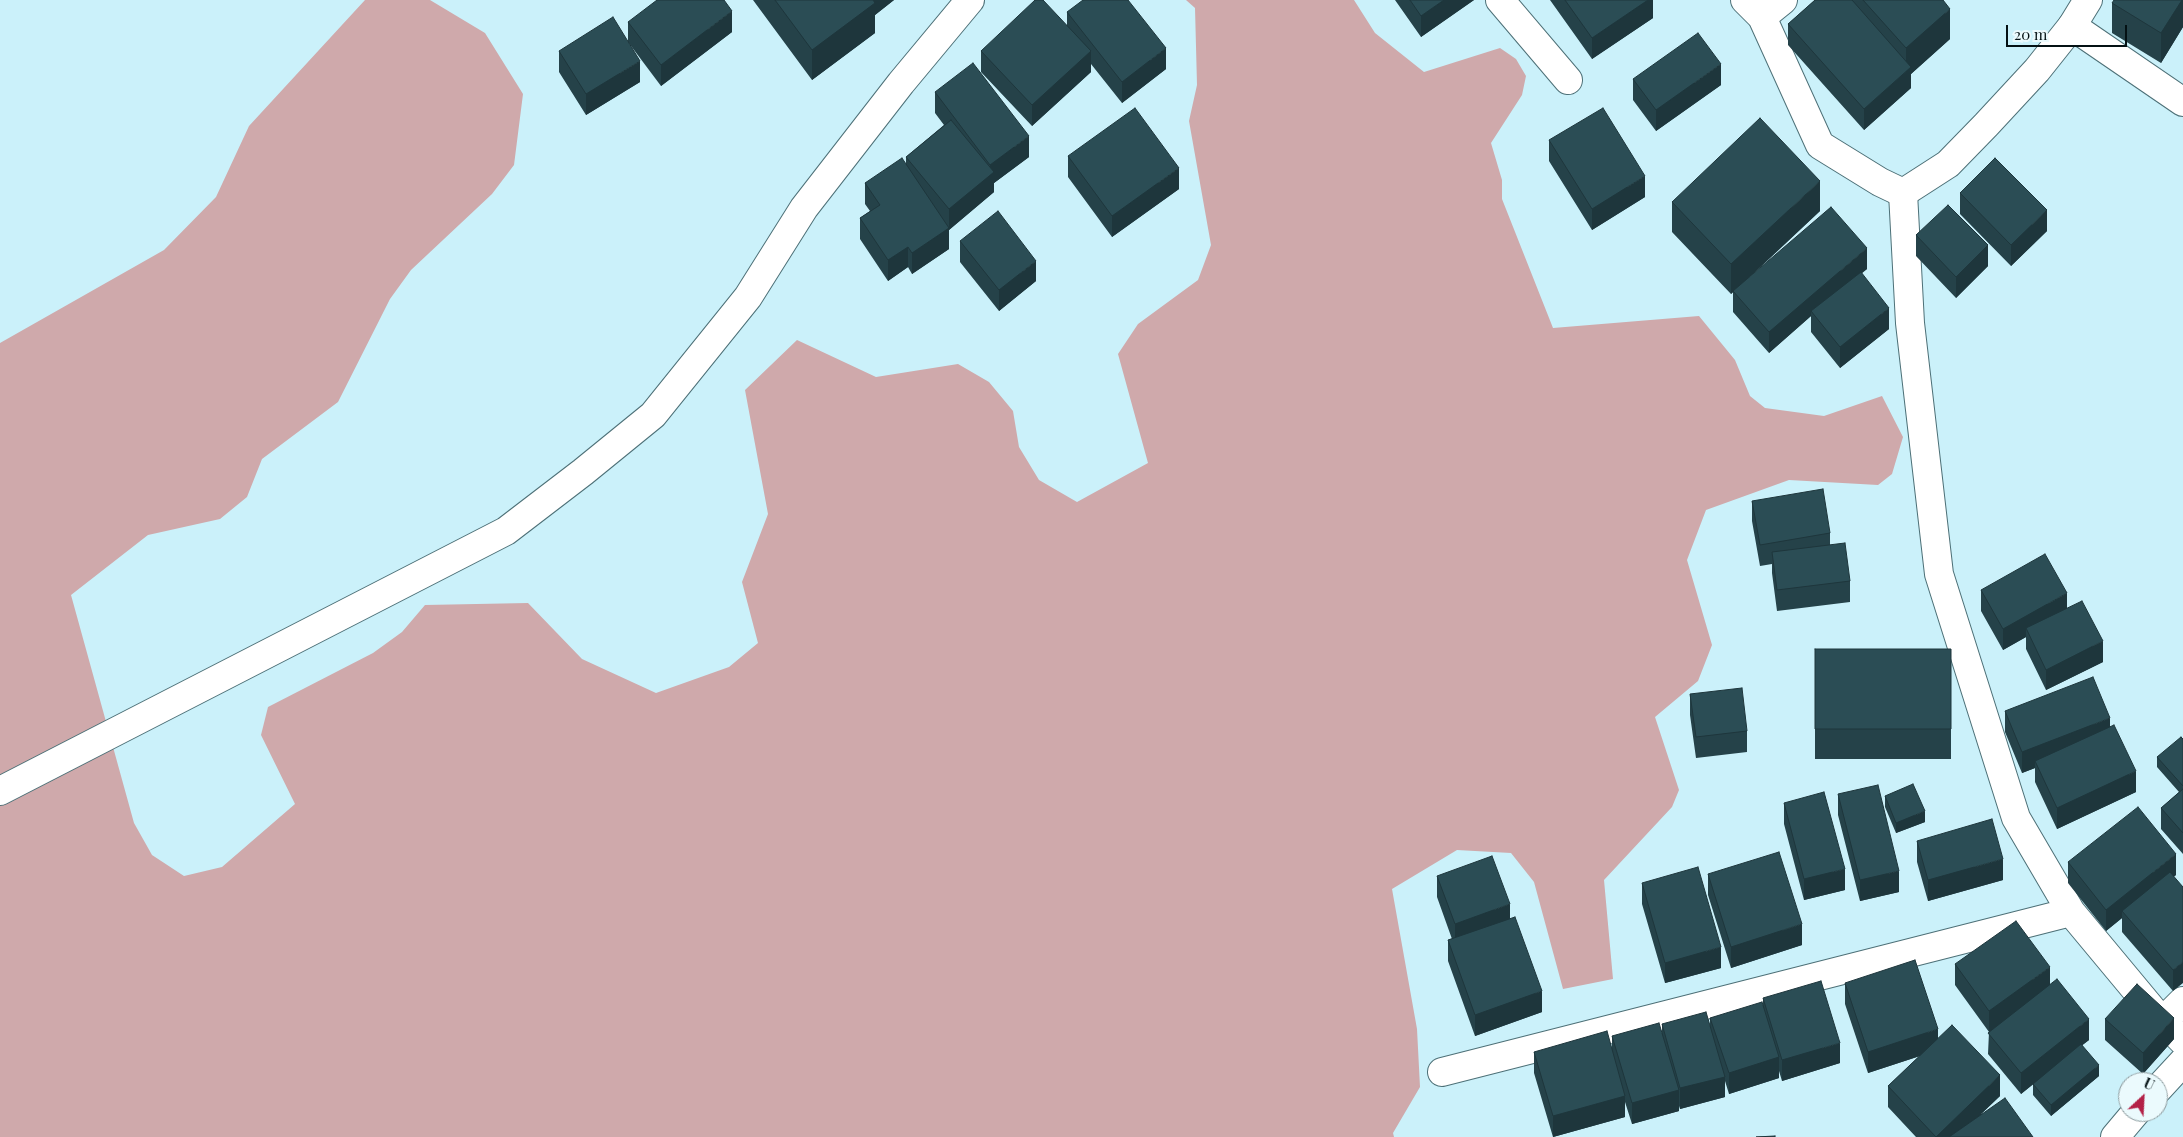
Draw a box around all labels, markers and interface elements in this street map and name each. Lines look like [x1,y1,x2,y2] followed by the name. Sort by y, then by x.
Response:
[2008,15,2129,47] scale bar
[2014,24,2047,44] text: 20 m
[2118,1072,2168,1122] north arrow
[2141,1073,2158,1095] text: U

